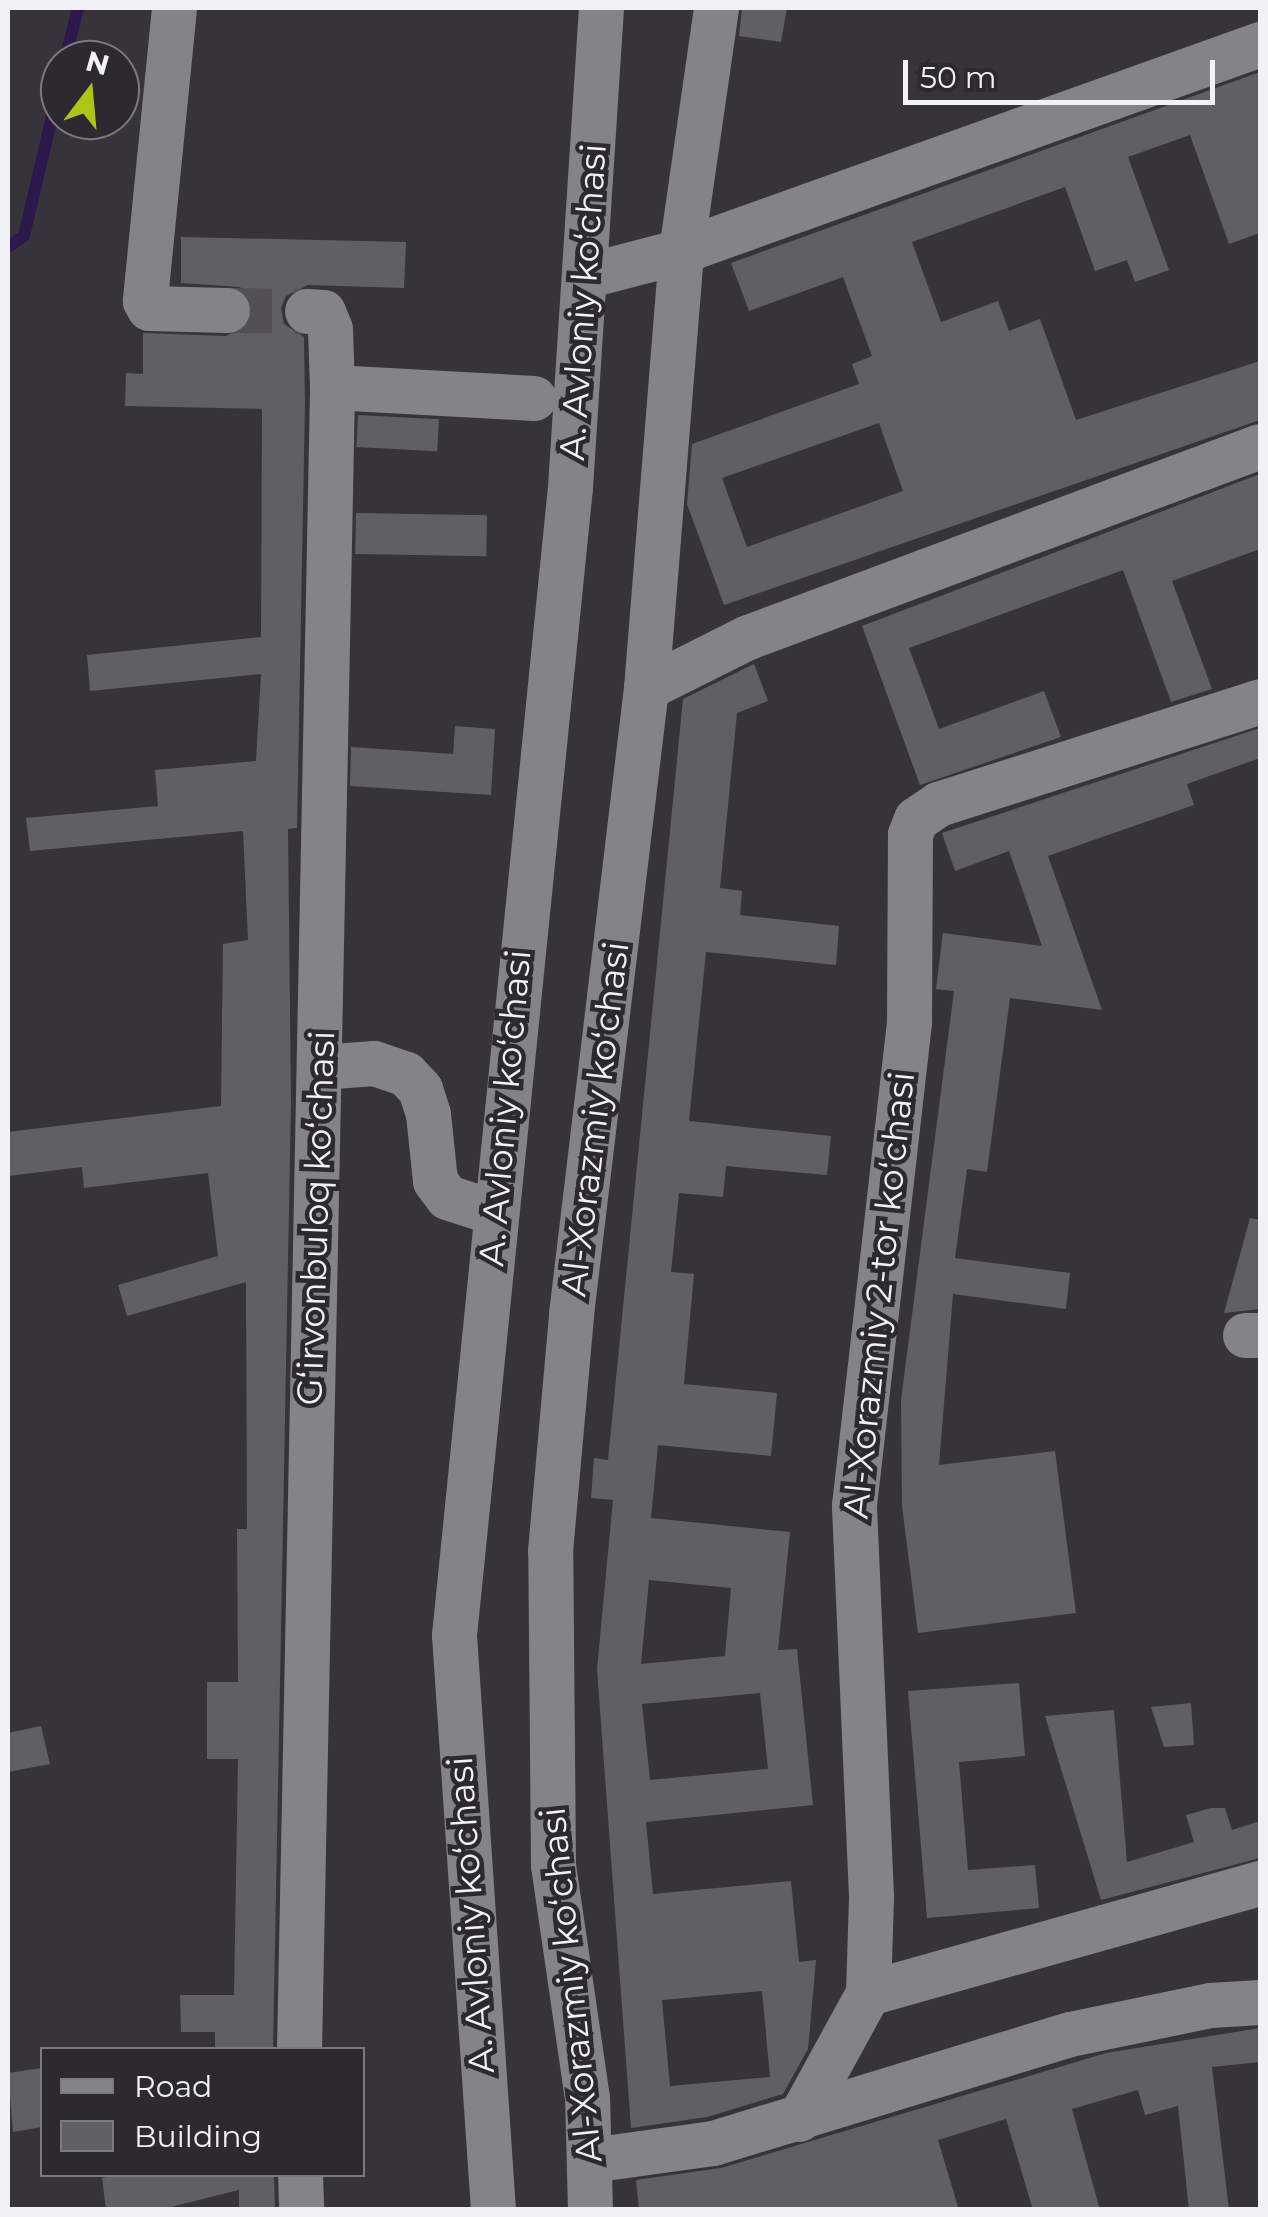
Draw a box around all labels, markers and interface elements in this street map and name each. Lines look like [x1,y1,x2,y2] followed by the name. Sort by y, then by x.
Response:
[40,40,140,140] north arrow
[908,40,1220,102] scale bar
[82,44,113,83] text: N
[920,59,997,96] text: 50 m
[551,142,615,462] street label: A. Avloniy ko‘chasi
[552,939,638,1299] street label: Al-Xorazmiy koʻchasi
[470,948,540,1268] street label: A. Avloniy ko‘chasi
[288,1030,344,1406] street label: Gʻirvonbuloq koʻchasi
[835,1070,923,1520] street label: Al-Xorazmiy 2-tor koʻchasi
[439,1755,503,2075] street label: A. Avloniy ko‘chasi
[531,1805,611,2165] street label: Al-Xorazmiy koʻchasi
[40,2047,365,2177] legend
[134,2068,212,2105] text: Road
[134,2118,262,2155] text: Building

